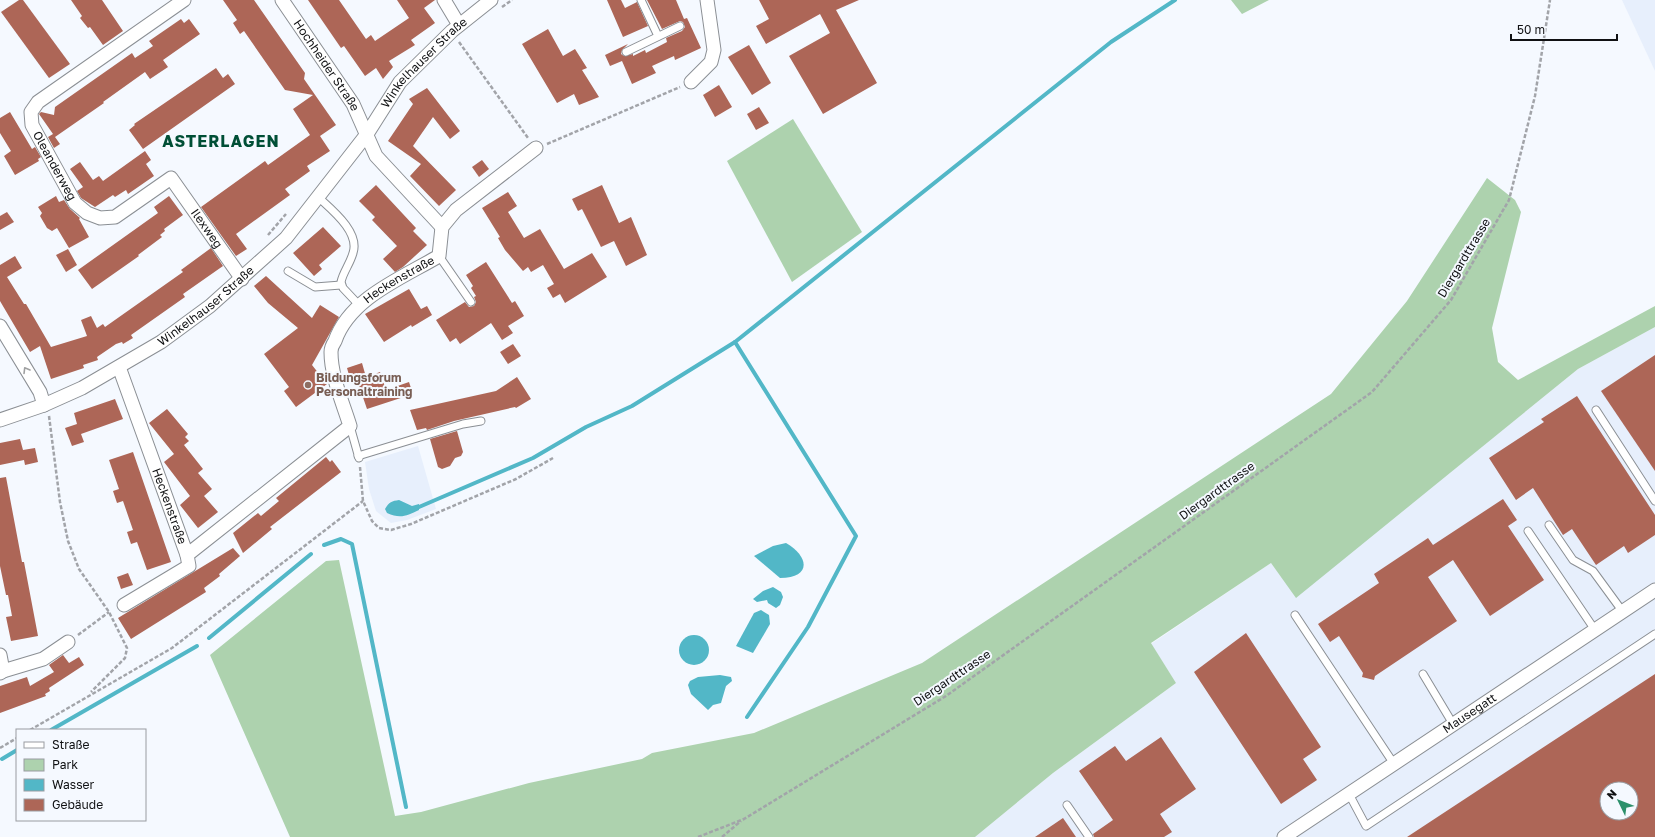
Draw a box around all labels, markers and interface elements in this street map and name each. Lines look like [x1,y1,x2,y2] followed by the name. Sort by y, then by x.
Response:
[377,14,470,111] street label: Winkelhauser Straße
[290,16,363,113] street label: Hochheider Straße
[1511,16,1617,42] scale bar
[1517,22,1545,37] text: 50 m
[30,128,80,203] street label: Oleanderweg
[162,131,280,151] district label: ASTERLAGEN
[188,206,226,251] street label: Ilexweg
[1434,215,1493,300] street label: Diergardttrasse
[360,252,437,306] street label: Heckenstraße
[154,262,257,349] street label: Winkelhauser Straße
[24,367,31,374] one-way arrow
[316,370,412,399] place label: Bildungsforum Personaltraining
[303,380,313,390] marker: Bildungsforum Personaltraining
[1176,458,1257,523] street label: Diergardttrasse
[149,466,190,546] street label: Heckenstraße
[910,646,993,709] street label: Diergardttrasse
[1440,690,1499,736] street label: Mausegatt
[16,729,146,821] legend
[52,737,90,752] text: Straße
[52,757,78,772] text: Park
[52,777,95,792] text: Wasser
[1599,781,1639,821] north arrow
[1604,786,1619,801] text: N
[52,797,103,812] text: Gebäude

